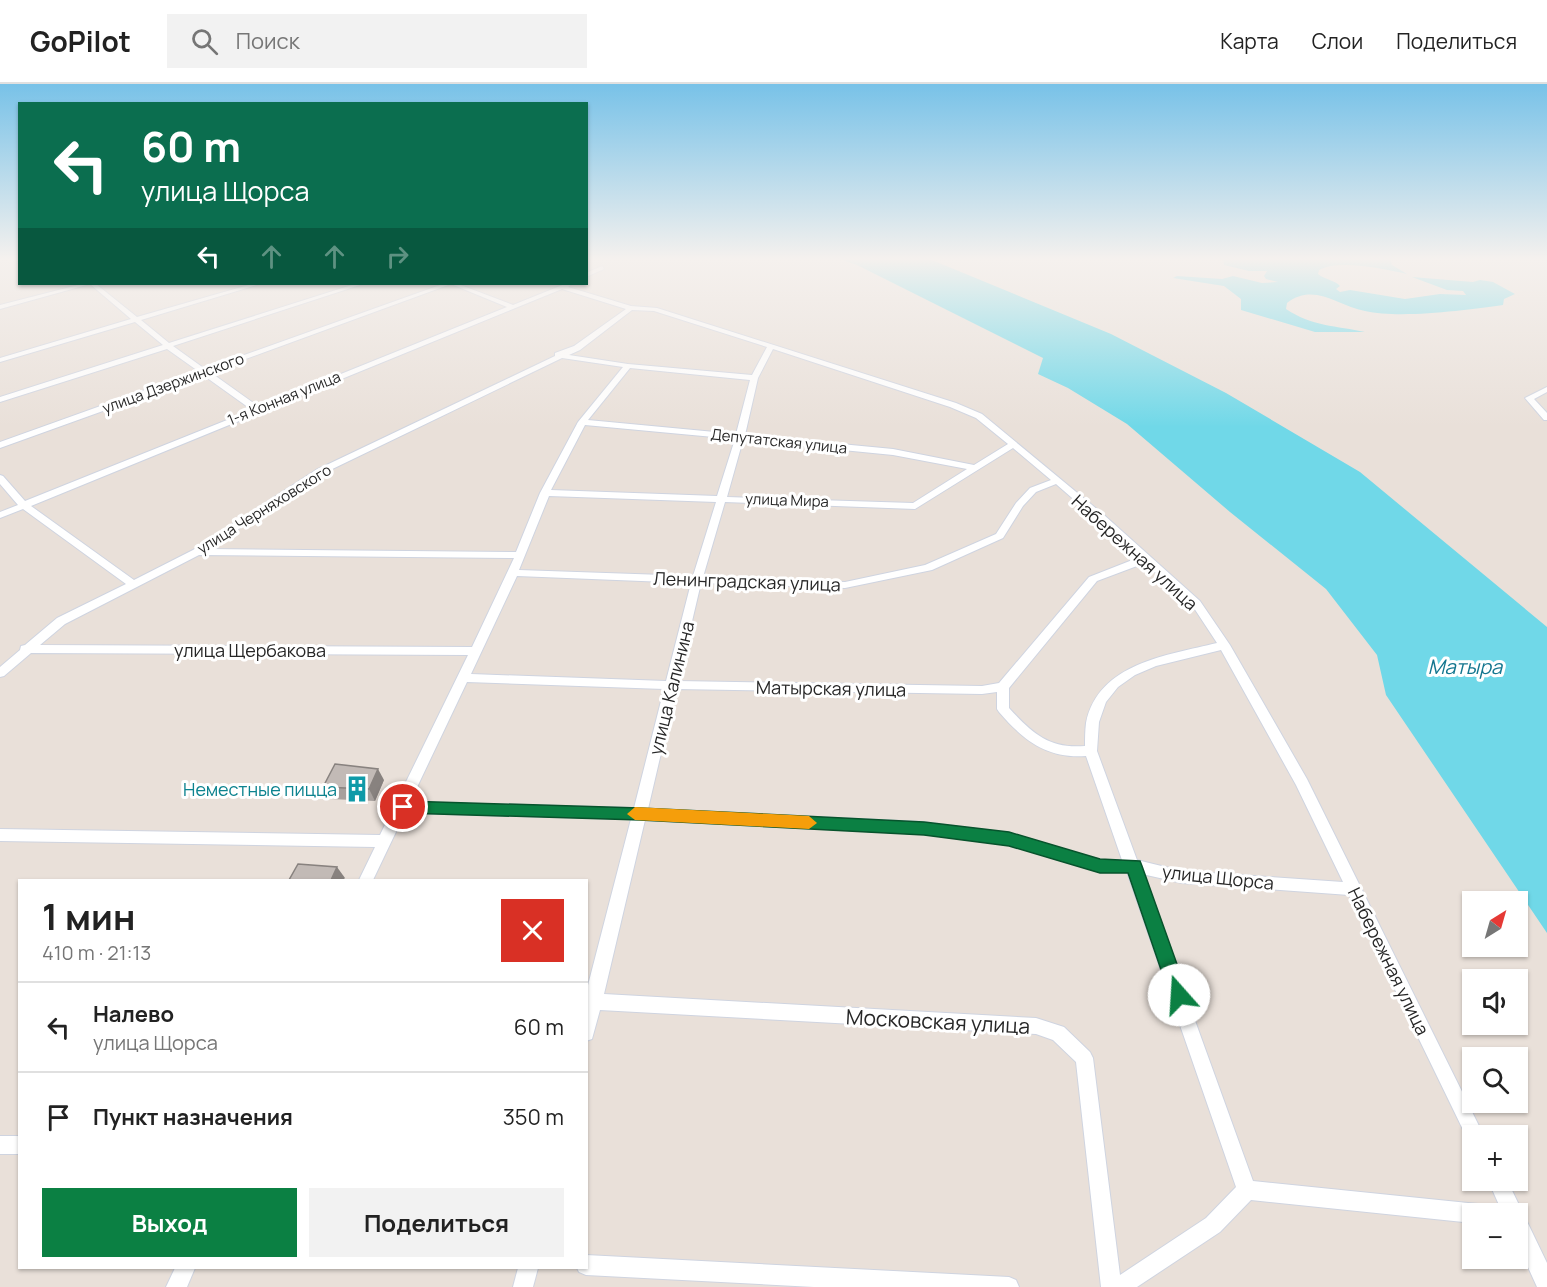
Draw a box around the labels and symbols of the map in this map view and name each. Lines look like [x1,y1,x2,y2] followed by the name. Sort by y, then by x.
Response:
[99,348,247,418] street label: улица Дзержинского
[224,366,344,430] street label: 1-я Конная улица
[710,423,848,459] street label: Депутатская улица
[193,459,335,559] street label: улица Черняховского
[745,488,829,512] street label: улица Мира
[1067,489,1203,615] street label: Набережная улица
[653,566,841,596] street label: Ленинградская улица
[643,619,699,757] street label: улица Калинина
[174,638,326,662] street label: улица Щербакова
[1428,653,1503,680] water label: Матыра
[756,675,906,701] street label: Матырская улица
[342,774,372,804] building icon: Неместные пицца
[183,777,337,801] place label: Неместные пицца
[377,781,428,832] pin
[1161,859,1275,895] street label: улица Щорса
[1343,883,1435,1039] street label: Набережная улица
[1462,891,1528,957] north arrow
[1147,963,1211,1027] position arrow
[845,1002,1031,1040] street label: Московская улица

